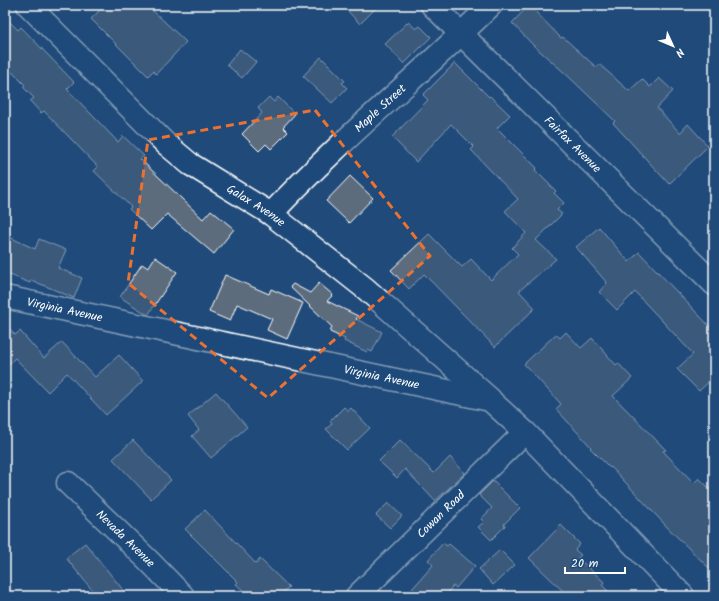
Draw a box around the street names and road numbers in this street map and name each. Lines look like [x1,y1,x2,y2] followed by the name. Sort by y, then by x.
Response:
[350,80,411,137] street label: Maple Street
[539,112,606,178] street label: Fairfax Avenue
[223,180,290,232] street label: Galax Avenue
[25,293,105,328] street label: Virginia Avenue
[342,360,422,395] street label: Virginia Avenue
[412,486,470,543] street label: Cowan Road
[91,506,160,572] street label: Nevada Avenue

